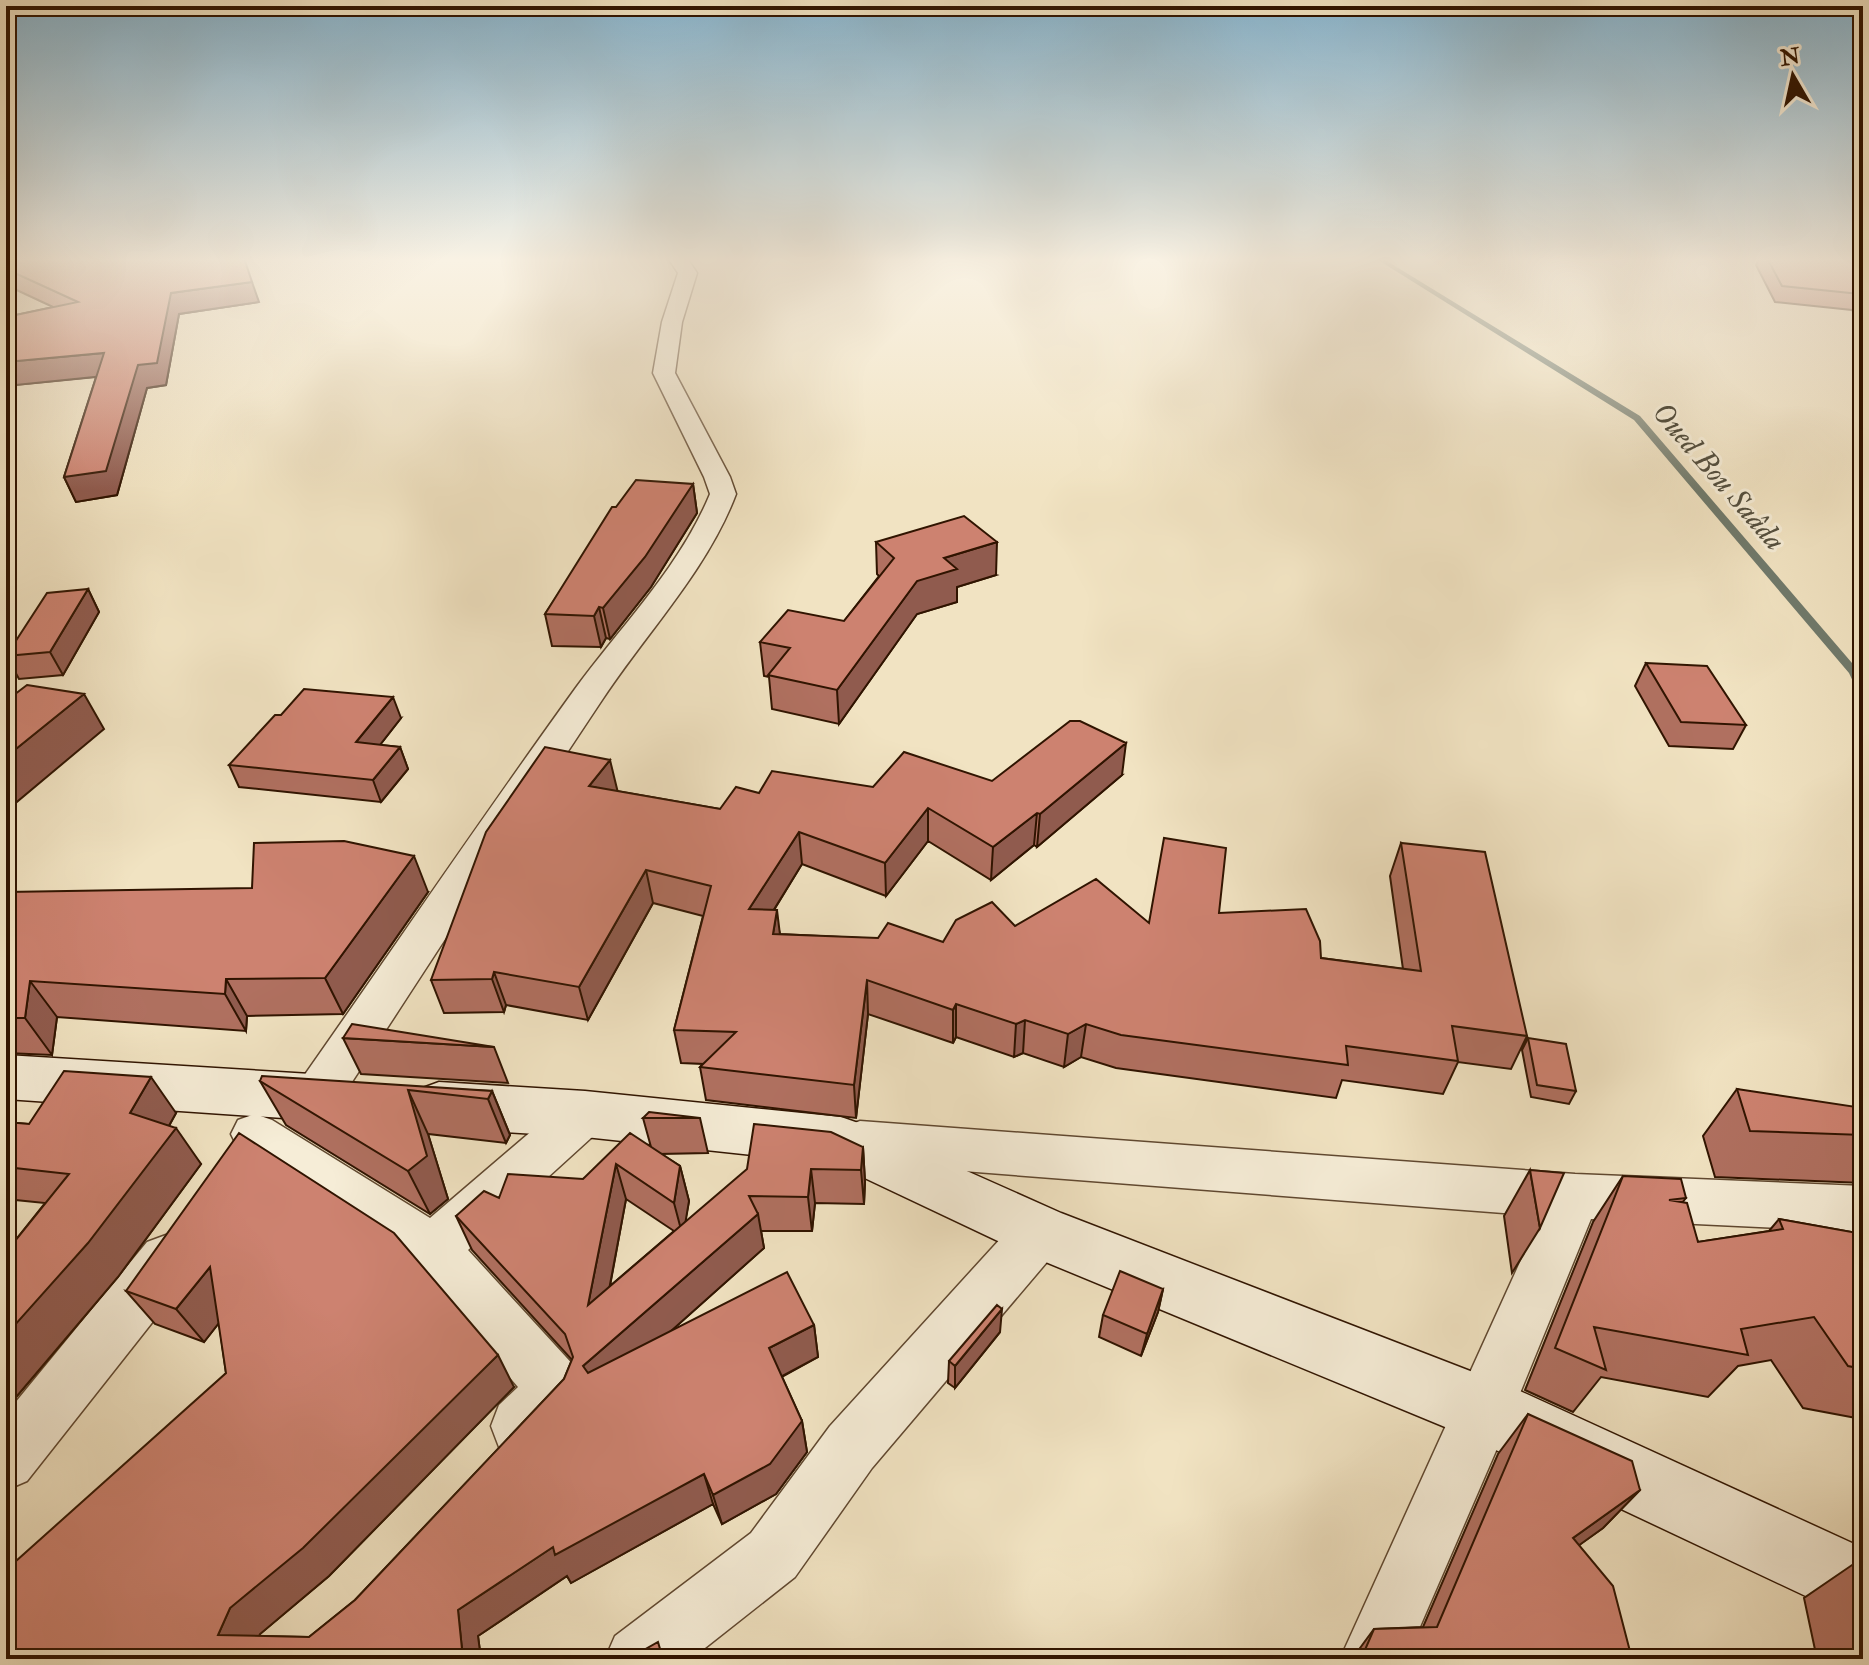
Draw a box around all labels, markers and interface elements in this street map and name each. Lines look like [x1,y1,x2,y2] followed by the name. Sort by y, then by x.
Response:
[1753,36,1833,116] north arrow
[1777,42,1802,73] text: N
[1644,394,1793,558] water label: Oued Bou Saâda

